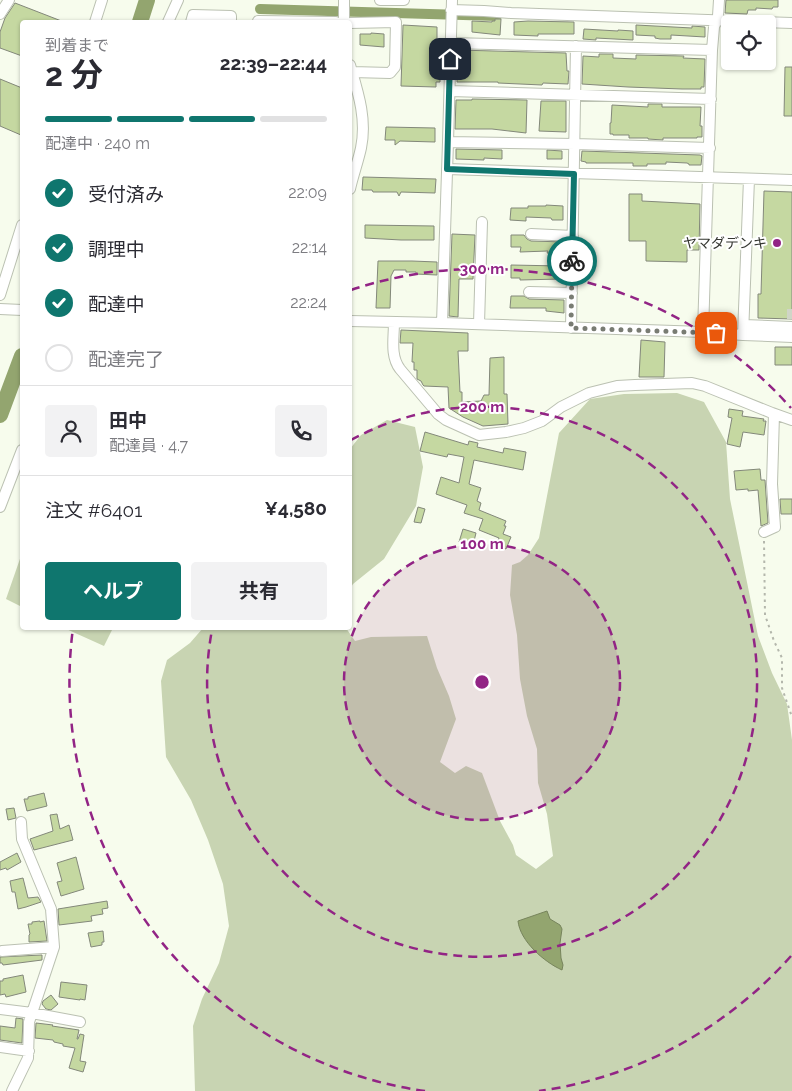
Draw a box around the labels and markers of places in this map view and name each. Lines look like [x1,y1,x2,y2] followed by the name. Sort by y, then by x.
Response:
[429,38,471,80] pin
[683,235,767,251] place label: ヤマダデンキ
[771,237,783,249] marker: ヤマダデンキ
[695,312,737,354] pin
[473,673,491,691] centre of rings

